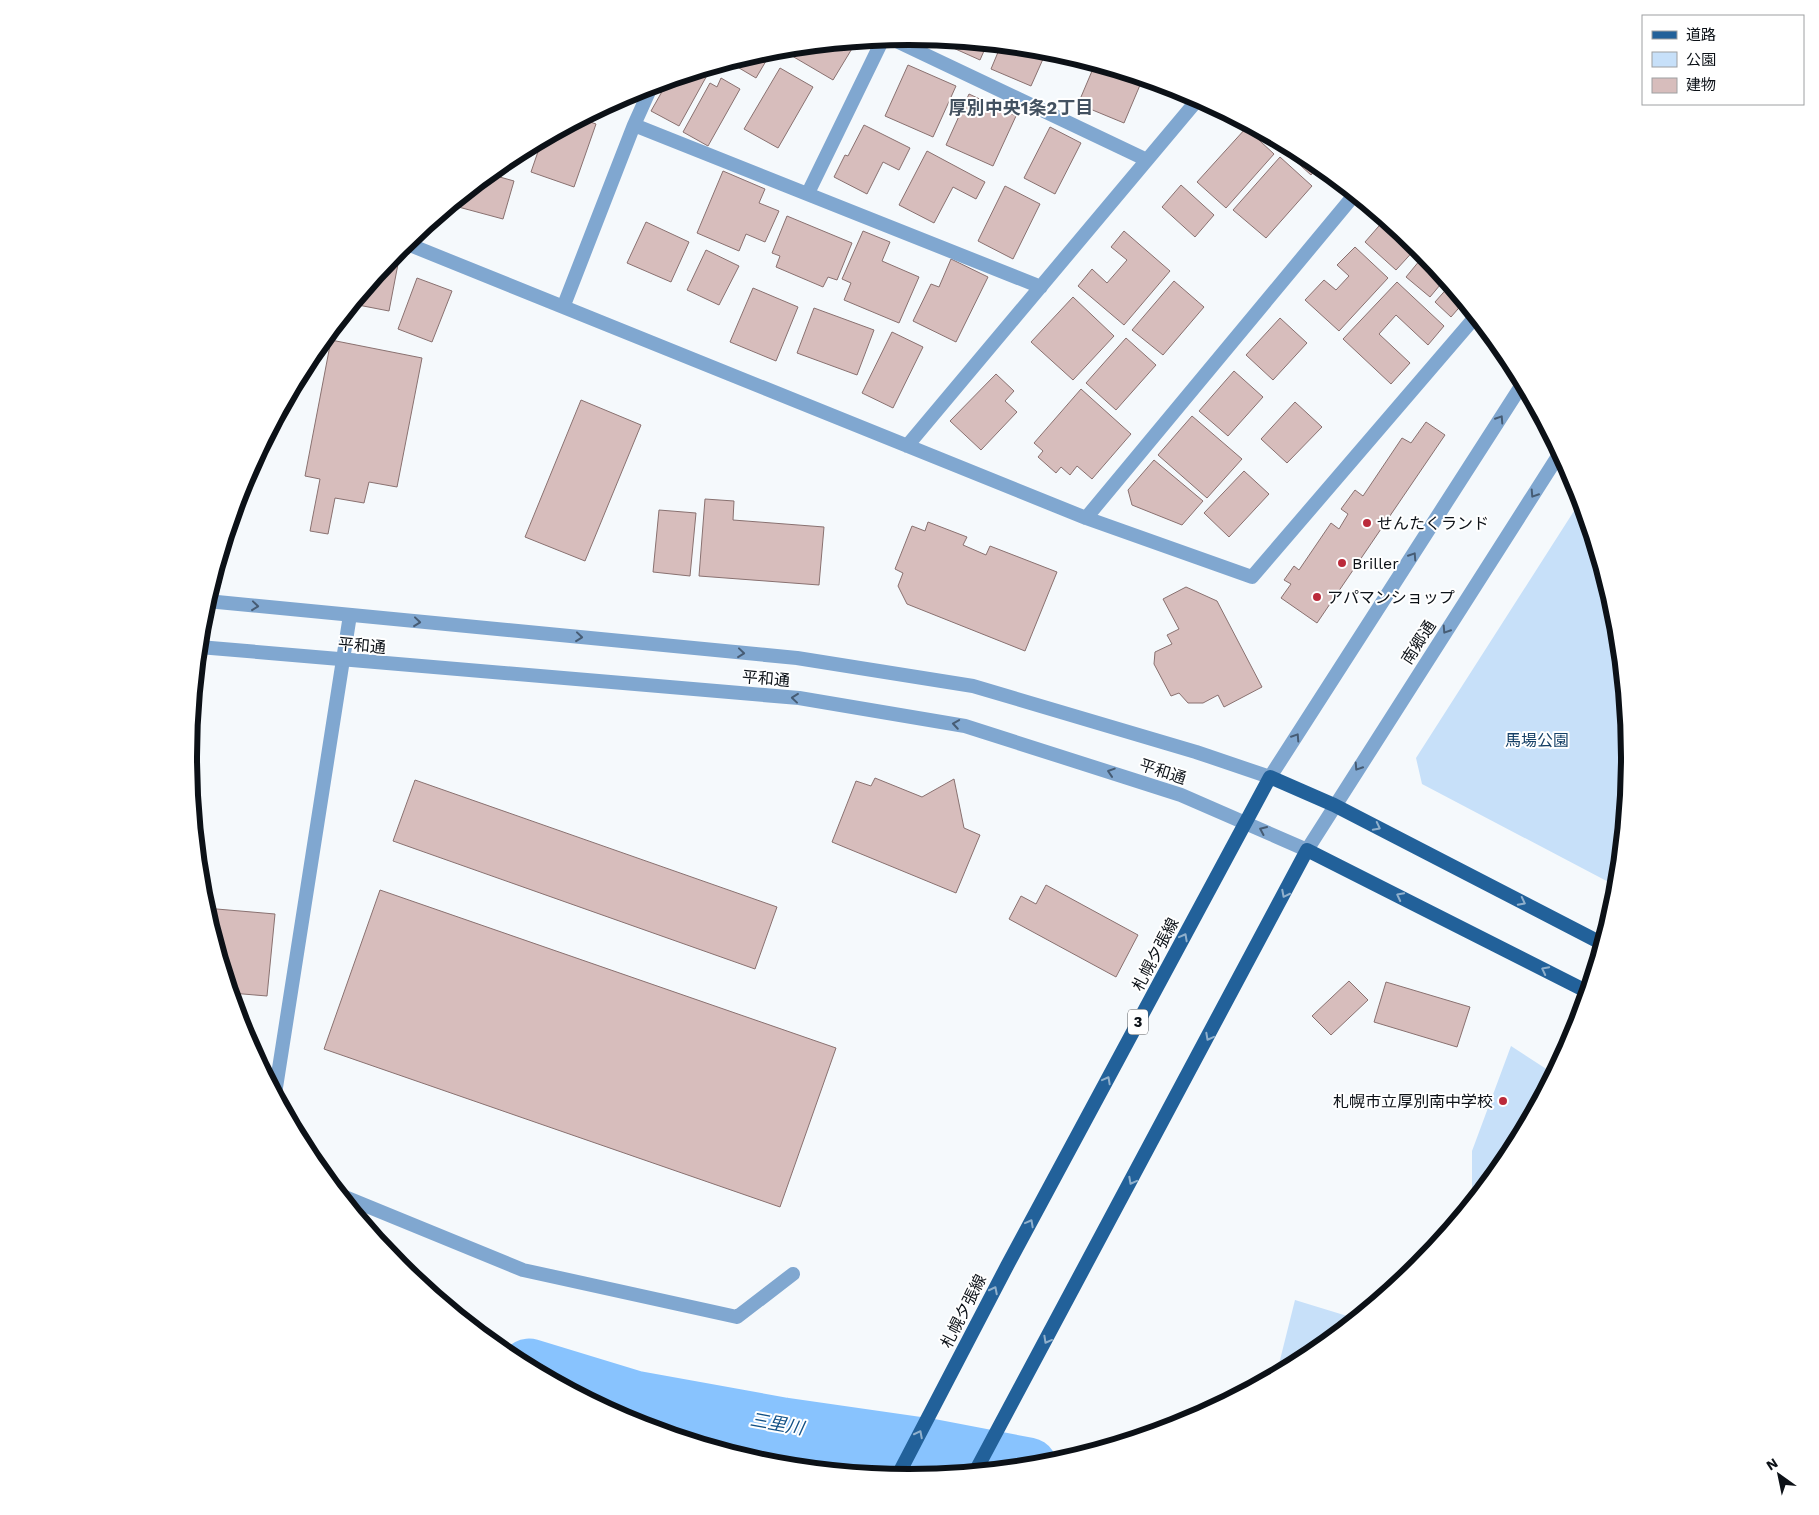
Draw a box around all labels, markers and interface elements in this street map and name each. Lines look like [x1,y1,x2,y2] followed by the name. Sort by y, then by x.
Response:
[1642,15,1804,105] legend
[1686,26,1716,44] text: 道路
[1686,51,1716,69] text: 公園
[1686,76,1716,94] text: 建物
[949,97,1093,118] district label: 厚別中央1条2丁目
[1494,415,1503,424] one-way arrow
[1531,488,1540,497] one-way arrow
[1377,514,1489,533] place label: せんたくランド
[1361,517,1373,529] marker: せんたくランド
[1406,552,1416,561] one-way arrow
[1352,554,1399,573] place label: Briller
[1336,557,1348,569] marker: Briller
[1327,588,1455,607] place label: アパマンショップ
[1311,591,1323,603] marker: アパマンショップ
[252,600,260,611] one-way arrow
[413,616,421,627] one-way arrow
[1397,617,1439,668] street label: 南郷通
[1443,625,1452,634] one-way arrow
[575,631,583,642] one-way arrow
[337,634,387,657] street label: 平和通
[737,647,745,658] one-way arrow
[741,667,791,690] street label: 平和通
[791,693,799,704] one-way arrow
[951,720,960,730] one-way arrow
[1505,731,1569,750] park label: 馬場公園
[1290,733,1300,742] one-way arrow
[1137,755,1189,788] street label: 平和通
[1355,762,1365,771] one-way arrow
[1107,768,1116,778] one-way arrow
[1372,821,1381,831] one-way arrow
[1259,826,1268,837] one-way arrow
[1281,888,1291,897] one-way arrow
[1396,892,1405,902] one-way arrow
[1516,896,1525,906] one-way arrow
[1128,914,1183,994] street label: 札幌夕張線
[1177,933,1187,942] one-way arrow
[1541,966,1550,976] one-way arrow
[1128,1010,1148,1034] road number: 3
[1205,1032,1215,1041] one-way arrow
[1101,1077,1111,1086] one-way arrow
[1333,1092,1493,1111] place label: 札幌市立厚別南中学校
[1497,1095,1509,1107] marker: 札幌市立厚別南中学校
[1128,1175,1138,1184] one-way arrow
[1024,1220,1034,1229] one-way arrow
[937,1271,990,1351] street label: 札幌夕張線
[988,1286,998,1295] one-way arrow
[1043,1334,1053,1343] one-way arrow
[749,1408,807,1439] water label: 三里川
[913,1431,923,1440] one-way arrow
[1754,1450,1804,1500] north arrow
[1763,1455,1781,1474] text: N

